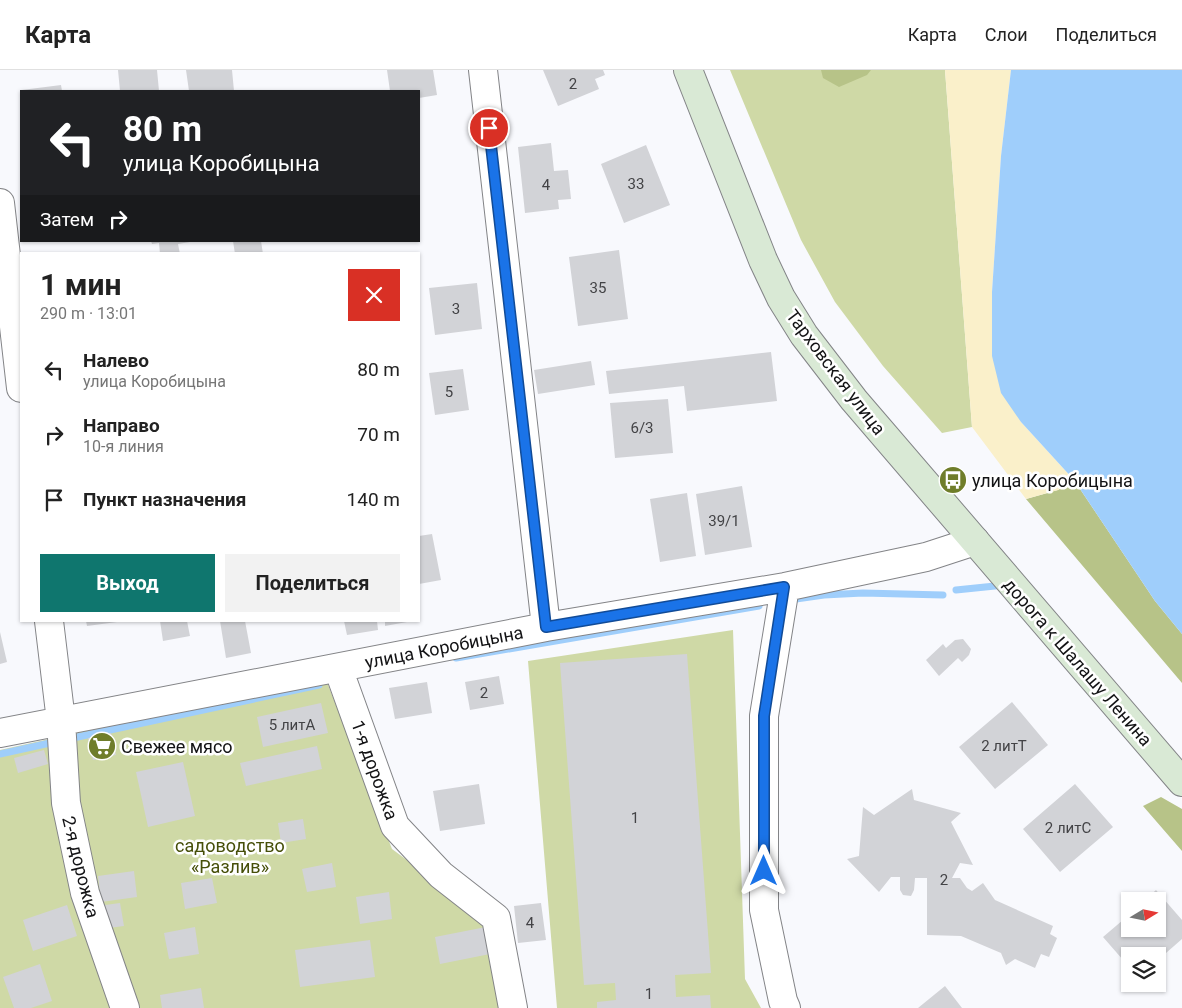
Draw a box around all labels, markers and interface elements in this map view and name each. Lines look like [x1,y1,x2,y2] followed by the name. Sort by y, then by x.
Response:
[25,21,91,49] text: Карта
[908,24,957,45] text: Карта
[985,24,1028,45] text: Слои
[1056,24,1157,45] text: Поделиться
[569,75,577,93] house number: 2
[468,107,510,149] pin
[123,109,202,150] text: 80 m
[40,110,105,175] icon: left
[475,114,503,142] icon: arrive
[123,151,320,176] text: улица Коробицына
[628,175,644,193] house number: 33
[542,176,551,194] house number: 4
[104,205,132,233] icon: right
[40,208,94,231] text: Затем
[40,267,121,302] text: 1 мин
[348,269,400,321] button: close
[590,279,606,297] house number: 35
[452,300,460,318] house number: 3
[40,304,137,323] text: 290 m · 13:01
[782,305,890,439] street label: Тарховская улица
[83,349,149,372] text: Налево
[40,356,68,384] icon: left
[357,358,400,381] text: 80 m
[83,372,226,391] text: улица Коробицына
[445,383,453,401] house number: 5
[83,414,160,437] text: Направо
[630,419,654,437] house number: 6/3
[40,421,68,449] icon: right
[357,423,400,446] text: 70 m
[83,437,164,456] text: 10-я линия
[938,465,968,495] bus stop icon: улица Коробицына
[972,470,1133,491] place label: улица Коробицына
[40,486,68,514] icon: arrive
[83,488,246,511] text: Пункт назначения
[347,488,400,511] text: 140 m
[708,512,740,530] house number: 39/1
[40,554,215,612] button: Выход
[225,554,400,612] button: Поделиться
[999,574,1157,750] street label: дорога к Шалашу Ленина
[363,621,525,673] street label: улица Коробицына
[480,684,488,702] house number: 2
[269,716,315,734] house number: 5 литА
[347,718,403,822] street label: 1-я дорожка
[87,731,117,761] supermarket icon: Свежее мясо
[121,736,233,757] place label: Свежее мясо
[981,737,1027,755] house number: 2 литТ
[631,809,639,827] house number: 1
[58,814,104,920] street label: 2-я дорожка
[1045,819,1091,837] house number: 2 литС
[175,835,285,877] park label: садоводство «Разлив»
[737,844,789,896] position arrow
[940,871,948,889] house number: 2
[1121,892,1166,938] north arrow
[1121,892,1166,992] map controls
[526,914,535,932] house number: 4
[1121,947,1166,992] button: layers
[645,985,653,1003] house number: 1

